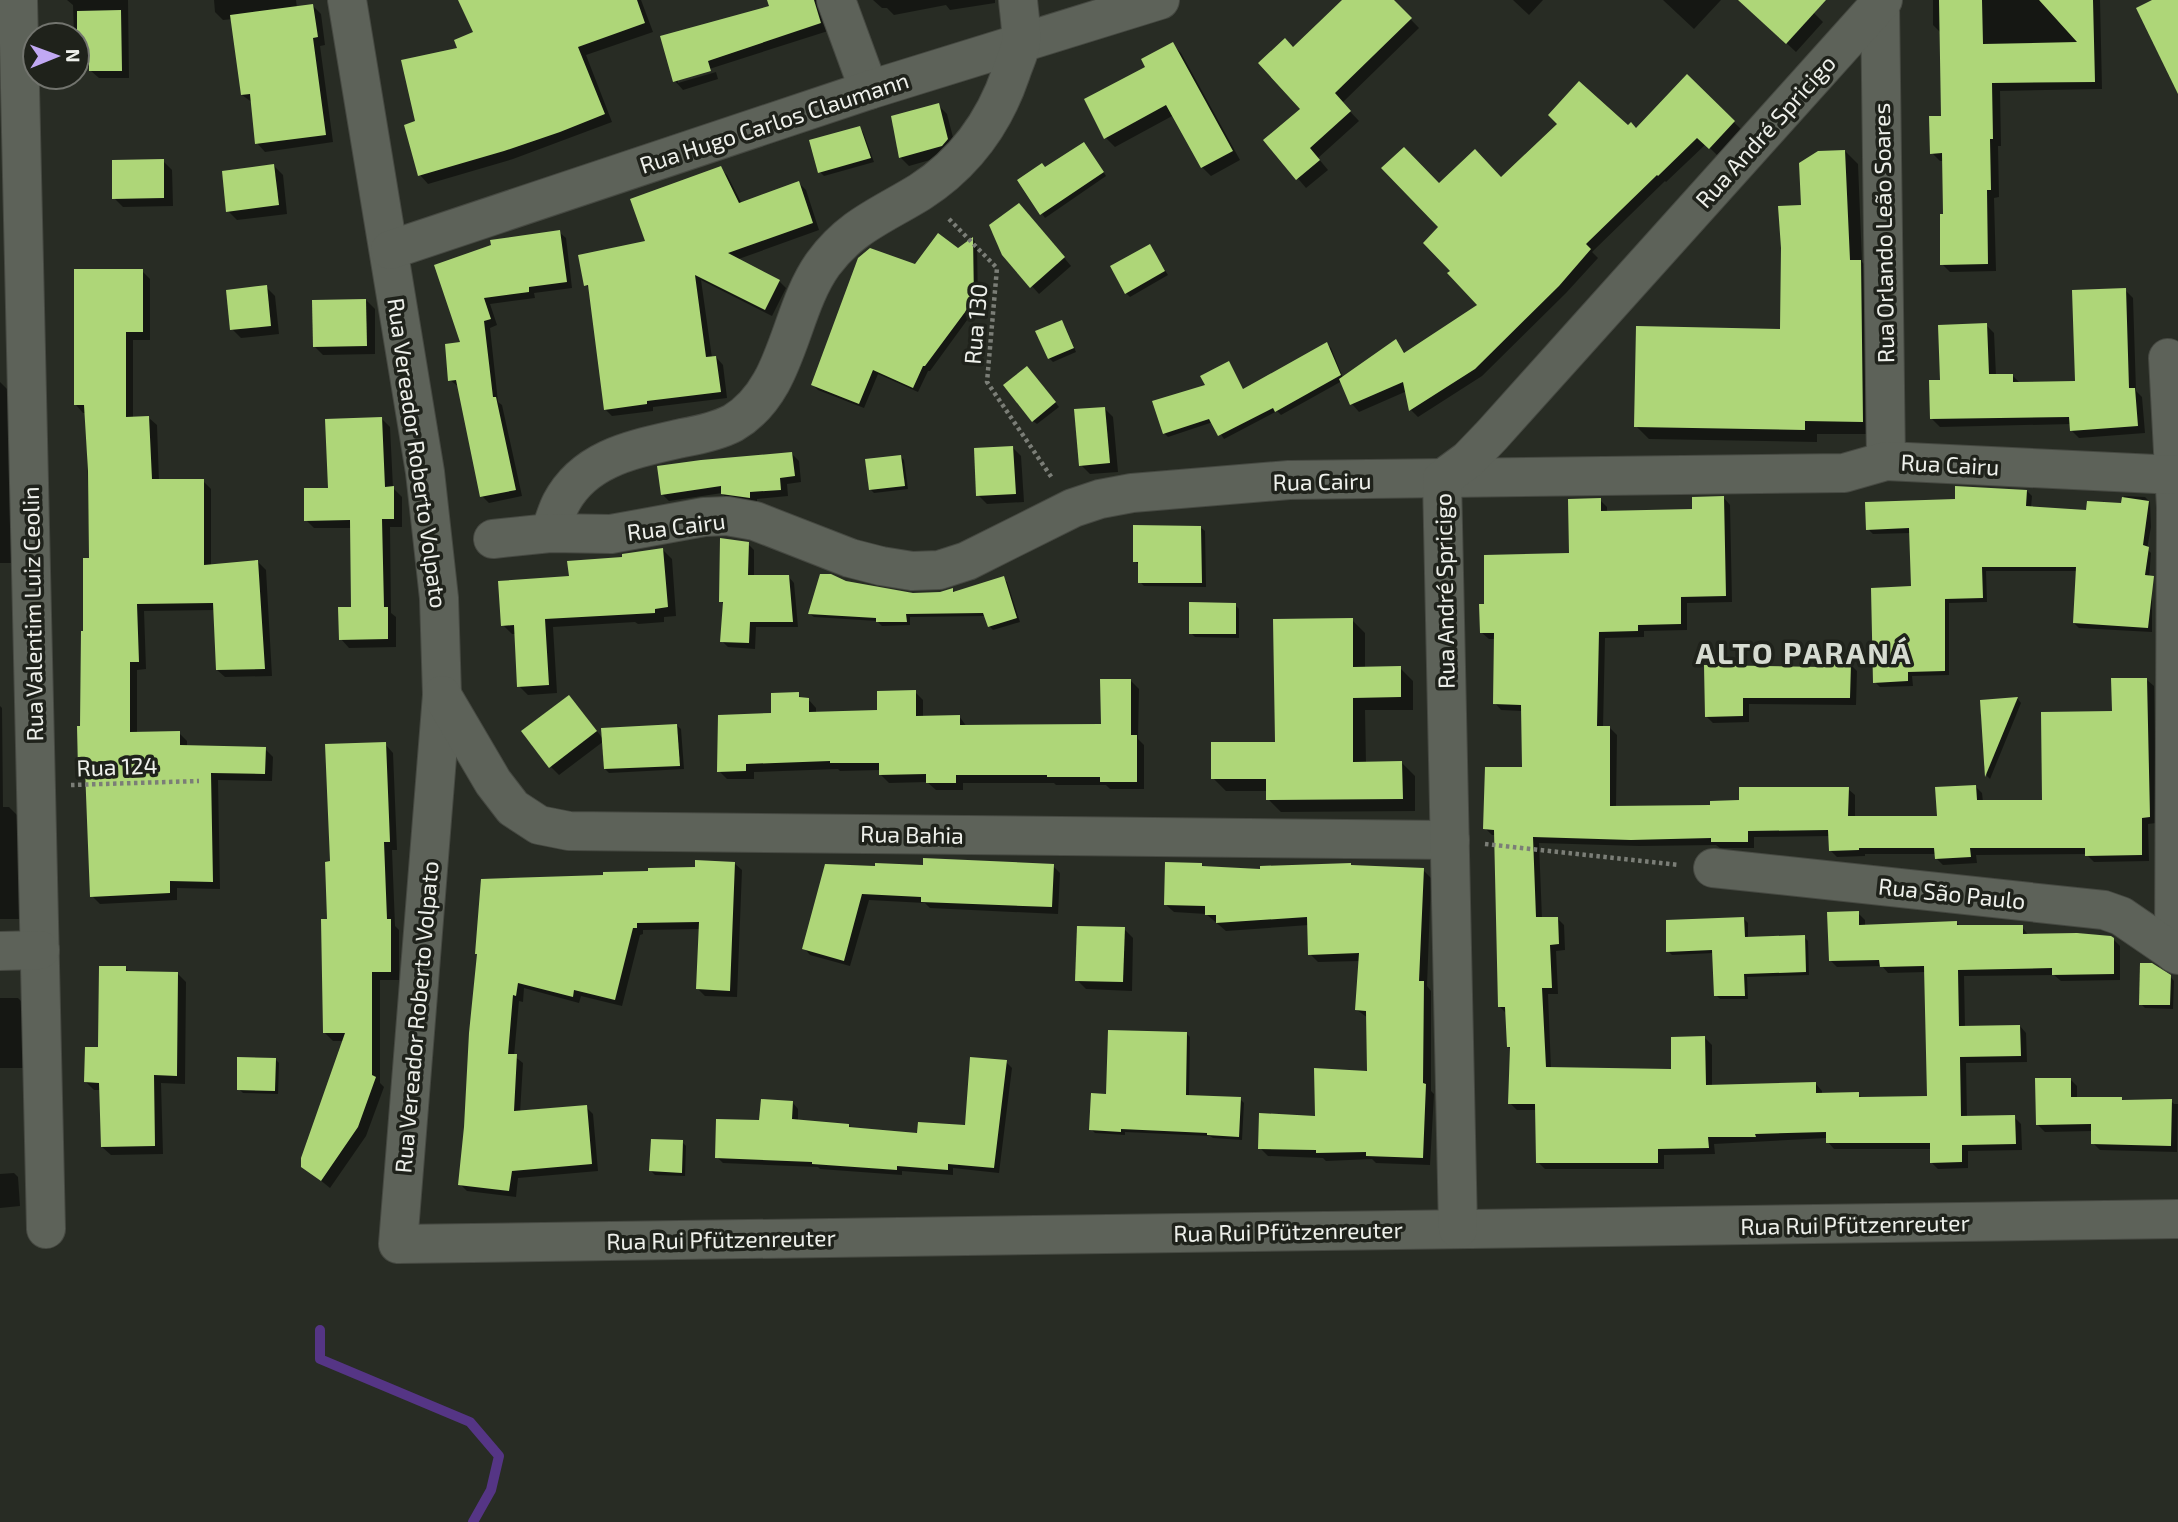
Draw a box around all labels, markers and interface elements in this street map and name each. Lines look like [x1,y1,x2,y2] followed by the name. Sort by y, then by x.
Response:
[21,21,91,91] north arrow
[62,49,85,63] text: N
[1689,49,1841,213] street label: Rua André Spricigo
[636,65,912,179] street label: Rua Hugo Carlos Claumann
[1867,103,1899,363] street label: Rua Orlando Leão Soares
[958,282,992,366] street label: Rua 130
[382,296,454,610] street label: Rua Vereador Roberto Volpato
[1900,447,2000,481] street label: Rua Cairu
[1272,466,1372,496] street label: Rua Cairu
[16,486,48,742] street label: Rua Valentim Luiz Ceolin
[1428,493,1460,689] street label: Rua André Spricigo
[625,506,727,546] street label: Rua Cairu
[1695,634,1913,670] district label: ALTO PARANÁ
[76,751,158,781] street label: Rua 124
[860,819,964,849] street label: Rua Bahia
[388,860,444,1174] street label: Rua Vereador Roberto Volpato
[1877,871,2027,915] street label: Rua São Paulo
[1740,1208,1970,1240] street label: Rua Rui Pfützenreuter
[1173,1215,1403,1247] street label: Rua Rui Pfützenreuter
[606,1223,836,1255] street label: Rua Rui Pfützenreuter

